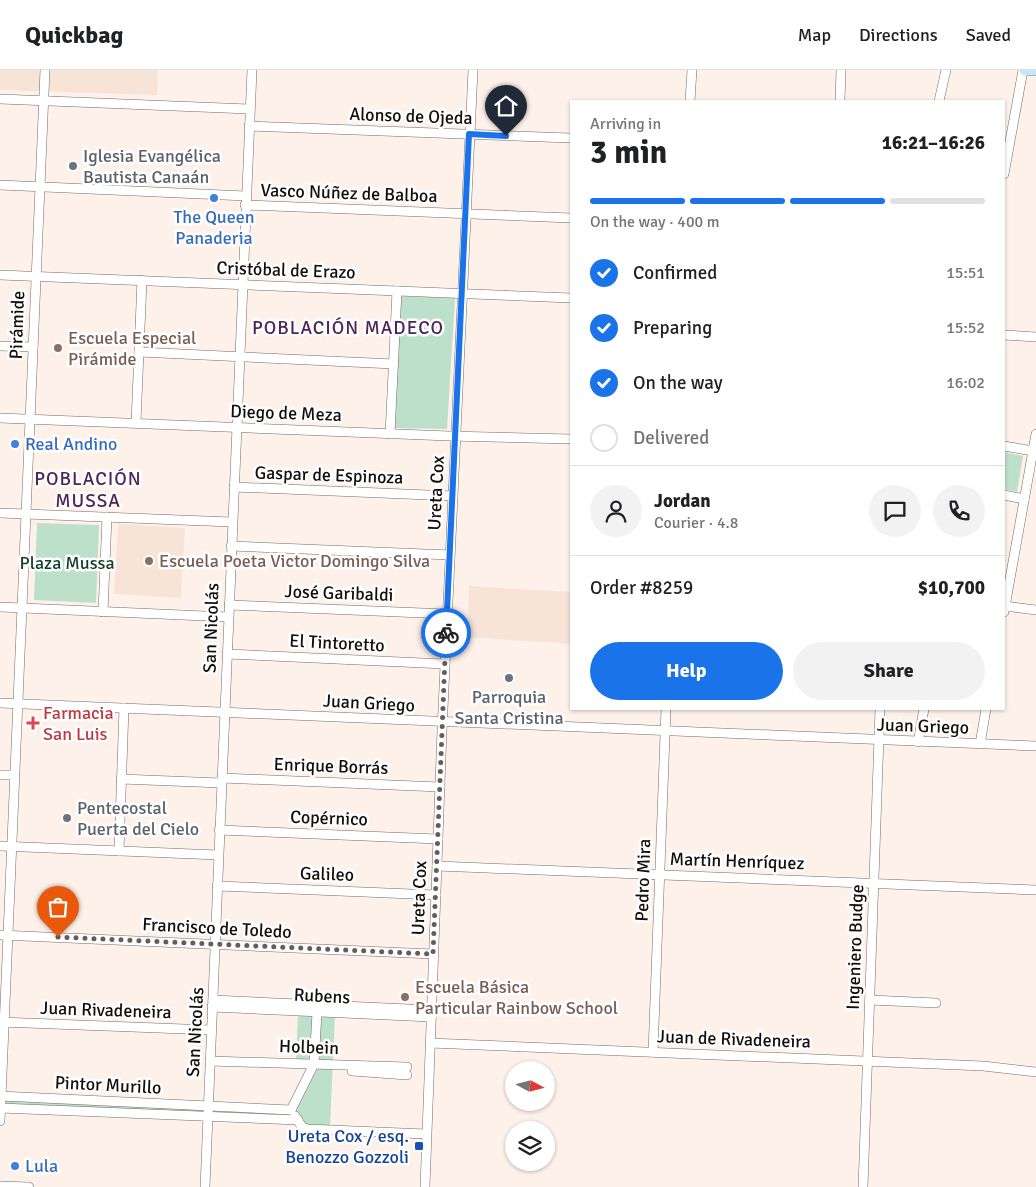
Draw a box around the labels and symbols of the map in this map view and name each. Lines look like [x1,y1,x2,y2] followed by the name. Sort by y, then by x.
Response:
[485,85,527,136] pin
[349,103,473,129] street label: Alonso de Ojeda
[83,145,221,188] place label: Iglesia Evangélica Bautista Canaán
[67,160,79,172] marker: Iglesia Evangélica Bautista Canaán
[260,179,438,207] street label: Vasco Núñez de Balboa
[208,192,220,204] marker: The Queen Panaderia
[174,206,255,249] place label: The Queen Panaderia
[216,257,356,283] street label: Cristóbal de Erazo
[5,290,29,360] street label: Pirámide
[252,316,444,340] district label: POBLACIÓN MADECO
[68,327,196,370] place label: Escuela Especial Pirámide
[52,342,64,354] marker: Escuela Especial Pirámide
[230,400,342,426] street label: Diego de Meza
[25,433,117,455] place label: Real Andino
[9,438,21,450] marker: Real Andino
[423,454,449,531] street label: Ureta Cox
[254,461,404,489] street label: Gaspar de Espinoza
[34,467,142,513] district label: POBLACIÓN MUSSA
[159,550,430,572] place label: Escuela Poeta Victor Domingo Silva
[19,552,115,574] park label: Plaza Mussa
[143,555,155,567] marker: Escuela Poeta Victor Domingo Silva
[284,580,394,606] street label: José Garibaldi
[198,582,224,673] street label: San Nicolás
[421,608,471,658] courier
[289,630,385,656] street label: El Tintoretto
[503,672,515,684] marker: Parroquia Santa Cristina
[454,686,564,729] place label: Parroquia Santa Cristina
[322,690,416,716] street label: Juan Griego
[43,702,114,745] place label: Farmacia San Luis
[877,713,969,739] street label: Juan Griego
[27,717,39,729] marker: Farmacia San Luis
[273,753,389,779] street label: Enrique Borrás
[77,797,199,840] place label: Pentecostal Puerta del Cielo
[290,806,368,830] street label: Copérnico
[61,812,73,824] marker: Pentecostal Puerta del Cielo
[631,838,655,922] street label: Pedro Mira
[669,848,805,874] street label: Martín Henríquez
[407,860,431,936] street label: Ureta Cox
[300,862,354,886] street label: Galileo
[842,884,868,1010] street label: Ingeniero Budge
[37,886,79,937] pin
[142,913,292,943] street label: Francisco de Toledo
[415,976,618,1019] place label: Escuela Básica Particular Rainbow School
[293,984,351,1008] street label: Rubens
[182,986,208,1078] street label: San Nicolás
[399,991,411,1003] marker: Escuela Básica Particular Rainbow School
[40,997,172,1023] street label: Juan Rivadeneira
[657,1025,811,1053] street label: Juan de Rivadeneira
[279,1035,339,1059] street label: Holbein
[505,1061,555,1111] north arrow
[54,1071,162,1099] street label: Pintor Murillo
[285,1125,409,1168] place label: Ureta Cox / esq. Benozzo Gozzoli
[413,1140,425,1152] marker: Ureta Cox / esq. Benozzo Gozzoli
[25,1155,58,1177] place label: Lula
[9,1160,21,1172] marker: Lula

